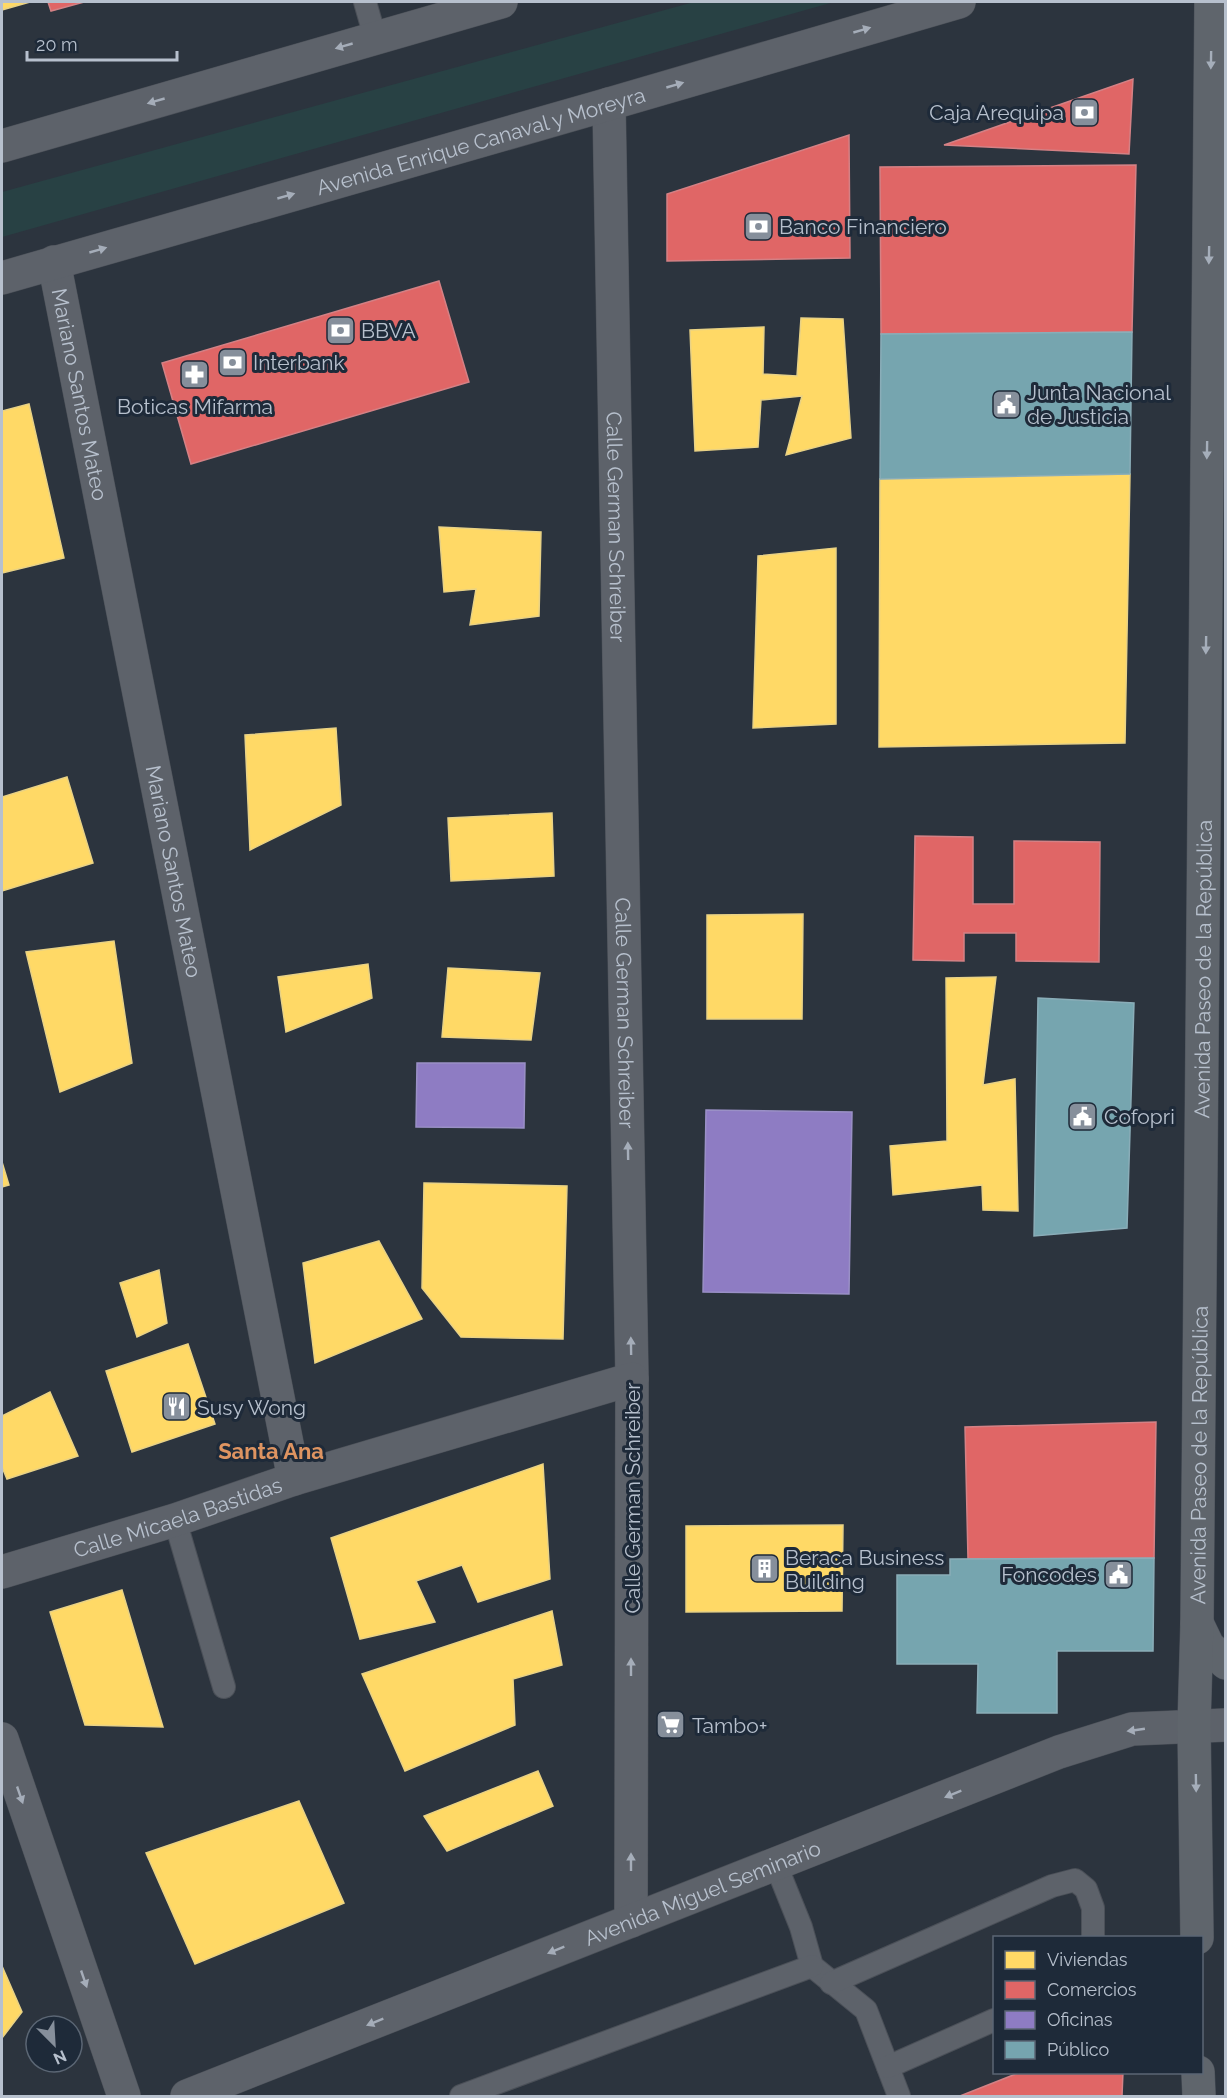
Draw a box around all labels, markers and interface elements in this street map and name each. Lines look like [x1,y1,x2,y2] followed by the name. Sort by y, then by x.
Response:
[27,24,177,62] scale bar
[853,25,871,34] one-way arrow
[36,34,78,55] text: 20 m
[334,42,352,51] one-way arrow
[1206,50,1216,69] one-way arrow
[666,80,684,89] one-way arrow
[313,82,648,200] street label: Avenida Enrique Canaval y Moreyra
[1069,96,1101,128] bank icon: Caja Arequipa
[147,97,165,106] one-way arrow
[929,100,1064,125] place label: Caja Arequipa
[277,191,295,200] one-way arrow
[742,210,774,242] bank icon: Banco Financiero
[779,214,947,239] place label: Banco Financiero
[89,244,107,254] one-way arrow
[1204,245,1214,264] one-way arrow
[47,286,113,503] street label: Mariano Santos Mateo
[324,314,356,346] bank icon: BBVA
[361,318,416,343] place label: BBVA
[216,346,248,378] bank icon: Interbank
[253,350,345,375] place label: Interbank
[179,359,211,391] pharmacy icon: Boticas Mifarma
[1027,380,1171,429] place label: Junta Nacional de Justicia
[990,388,1022,420] public building icon: Junta Nacional de Justicia
[117,394,273,419] place label: Boticas Mifarma
[602,411,631,643] street label: Calle German Schreiber
[1202,440,1212,459] one-way arrow
[1201,635,1211,654] one-way arrow
[141,763,207,980] street label: Mariano Santos Mateo
[1189,820,1216,1119] street label: Avenida Paseo de la República
[611,897,640,1129] street label: Calle German Schreiber
[1067,1100,1099,1132] public building icon: Cofopri
[1104,1104,1175,1129] place label: Cofopri
[623,1142,633,1161] one-way arrow
[1185,1306,1212,1605] street label: Avenida Paseo de la República
[626,1337,636,1356] one-way arrow
[620,1382,645,1614] street label: Calle German Schreiber
[160,1391,192,1423] restaurant icon: Susy Wong
[197,1395,306,1420] place label: Susy Wong
[218,1438,324,1464] district label: Santa Ana
[70,1472,285,1562] street label: Calle Micaela Bastidas
[785,1545,944,1594] place label: Beraca Business Building
[748,1553,780,1585] building icon: Beraca Business Building
[1102,1558,1134,1590] public building icon: Foncodes
[1001,1562,1097,1587] place label: Foncodes
[626,1658,636,1677] one-way arrow
[655,1709,687,1741] supermarket icon: Tambo+
[692,1713,768,1738] place label: Tambo+
[1126,1725,1145,1734] one-way arrow
[1191,1774,1201,1793] one-way arrow
[16,1786,26,1804] one-way arrow
[943,1789,961,1799] one-way arrow
[581,1835,824,1951] street label: Avenida Miguel Seminario
[626,1853,636,1872] one-way arrow
[993,1936,1203,2074] legend
[547,1946,565,1955] one-way arrow
[1047,1949,1128,1970] text: Viviendas
[79,1970,89,1988] one-way arrow
[1047,1979,1137,2000] text: Comercios
[1047,2009,1113,2030] text: Oficinas
[24,2014,84,2074] north arrow
[366,2018,384,2027] one-way arrow
[1047,2039,1110,2060] text: Público
[50,2046,69,2068] text: N

